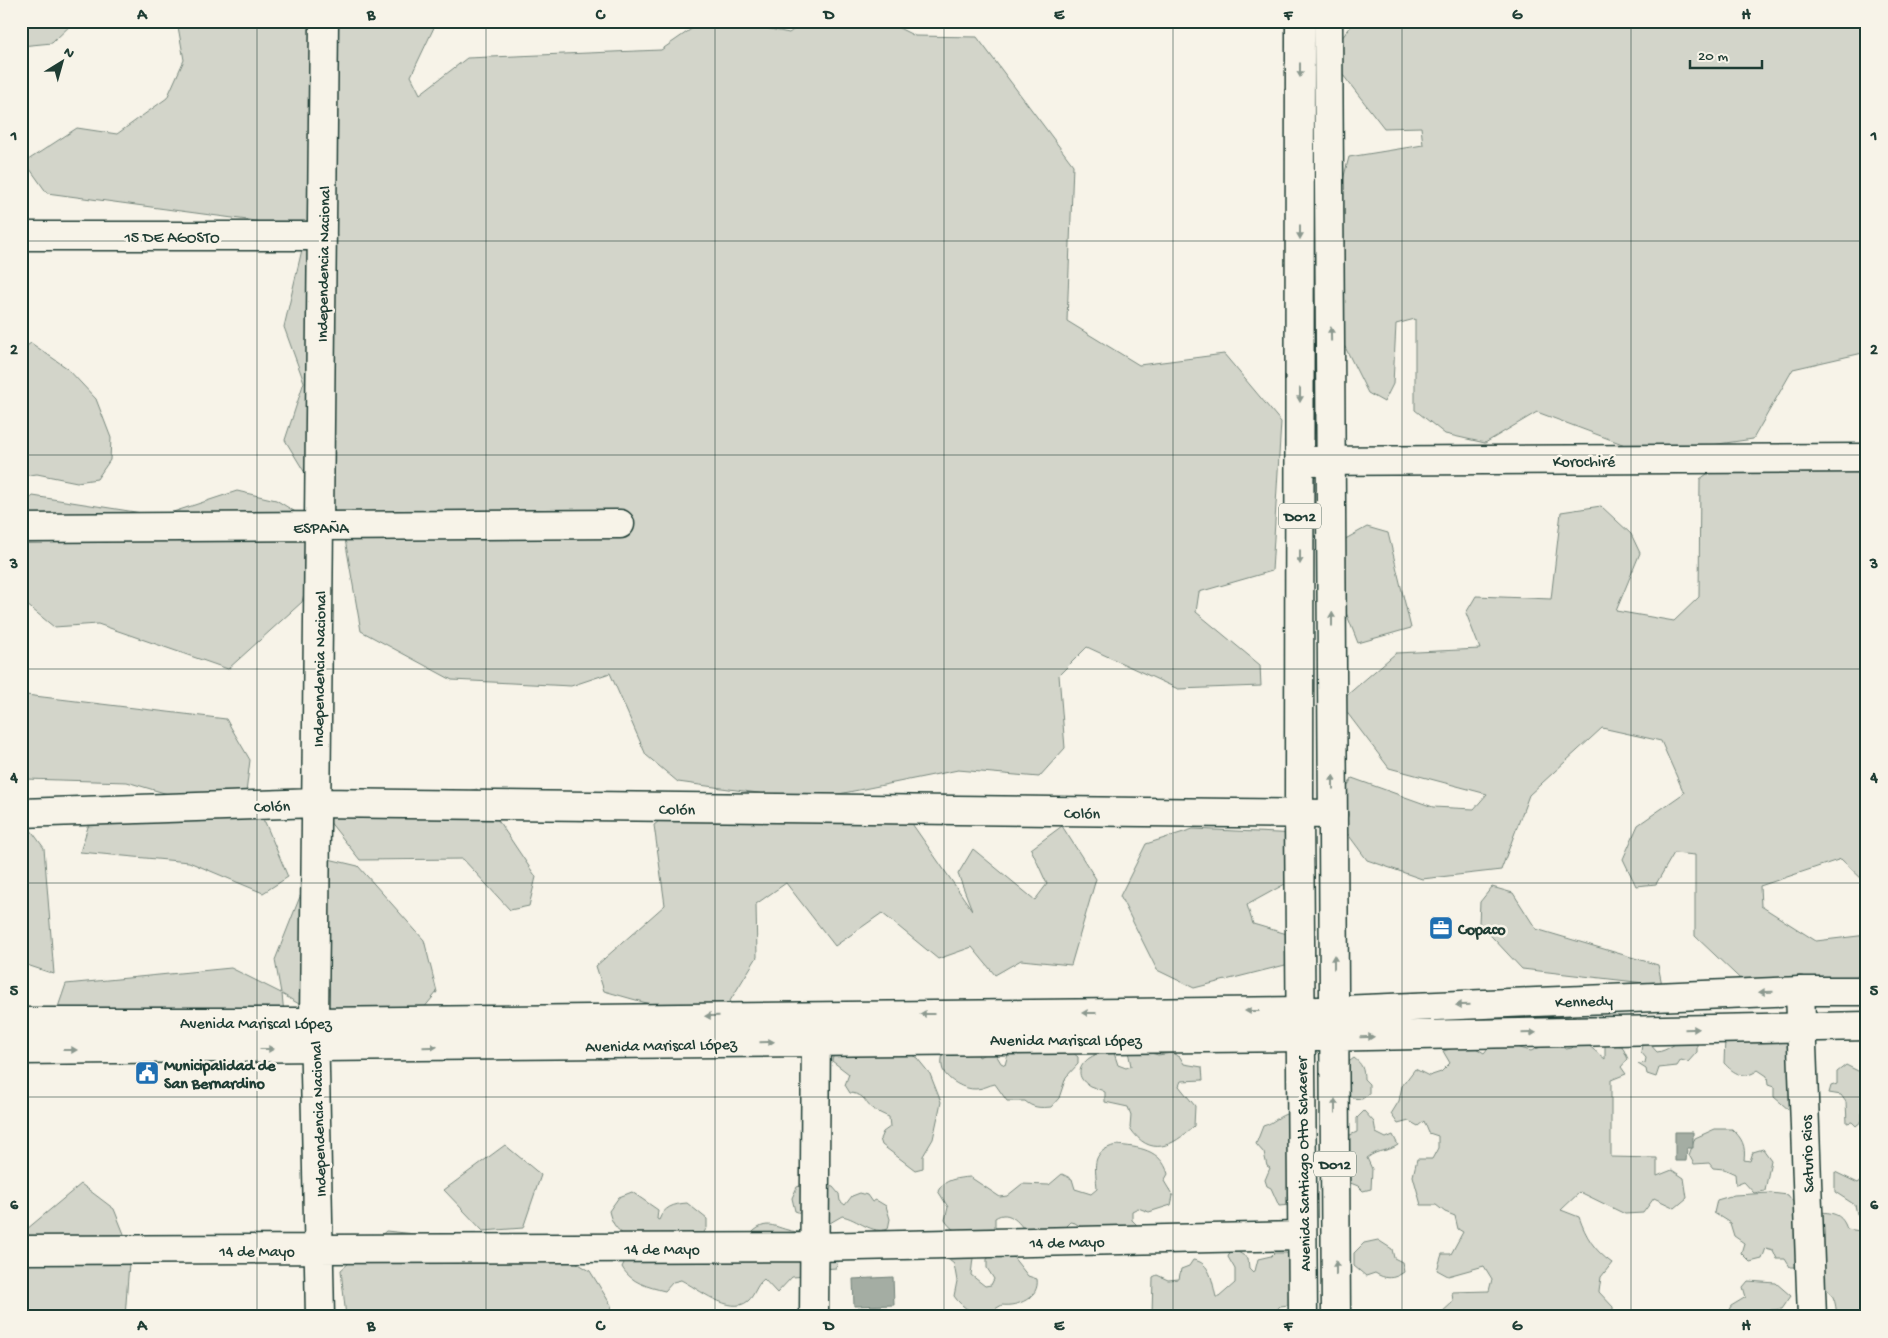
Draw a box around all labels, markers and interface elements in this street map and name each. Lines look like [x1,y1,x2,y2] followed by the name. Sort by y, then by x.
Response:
[136,7,148,26] text: A
[366,7,376,26] text: B
[595,7,606,26] text: C
[822,7,835,26] text: D
[1054,7,1065,26] text: E
[1283,7,1294,26] text: F
[1512,7,1523,26] text: G
[1741,7,1751,26] text: H
[38,38,88,88] north arrow
[1690,38,1763,70] scale bar
[60,44,77,63] text: N
[1698,48,1728,66] text: 20 m
[1296,62,1304,78] one-way arrow
[10,128,17,147] text: 1
[1870,128,1877,147] text: 1
[315,186,336,342] street label: Independencia Nacional
[1296,225,1304,241] one-way arrow
[123,230,220,249] street label: 15 DE AGOSTO
[1327,326,1335,342] one-way arrow
[10,342,18,361] text: 2
[1870,342,1878,361] text: 2
[1296,387,1304,403] one-way arrow
[1553,454,1616,473] street label: Korochiré
[1279,504,1321,528] road number: D012
[293,520,350,540] street label: ESPAÑA
[1296,550,1304,566] one-way arrow
[9,556,18,575] text: 3
[1869,556,1878,575] text: 3
[311,591,332,747] street label: Independencia Nacional
[1328,611,1336,627] one-way arrow
[9,770,18,789] text: 4
[1869,770,1878,789] text: 4
[1329,774,1337,790] one-way arrow
[254,798,291,819] street label: Colón
[659,802,696,821] street label: Colón
[1064,806,1101,825] street label: Colón
[1428,915,1454,941] office icon: Copaco
[1457,922,1506,941] place label: Copaco
[1330,954,1338,970] one-way arrow
[10,983,19,1002] text: 5
[1870,983,1879,1002] text: 5
[1757,989,1773,997] one-way arrow
[1555,993,1613,1014] street label: Kennedy
[1455,1001,1471,1009] one-way arrow
[1243,1007,1259,1015] one-way arrow
[1081,1009,1097,1017] one-way arrow
[918,1010,934,1018] one-way arrow
[703,1012,719,1020] one-way arrow
[180,1016,333,1035] street label: Avenida Mariscal López
[1684,1025,1700,1033] one-way arrow
[1522,1029,1538,1037] one-way arrow
[1359,1032,1375,1040] one-way arrow
[990,1033,1143,1052] street label: Avenida Mariscal López
[585,1037,738,1058] street label: Avenida Mariscal López
[760,1038,776,1046] one-way arrow
[308,1041,333,1197] street label: Independencia Nacional
[422,1043,438,1051] one-way arrow
[260,1045,276,1053] one-way arrow
[62,1046,78,1054] one-way arrow
[1294,1055,1317,1272] street label: Avenida Santiago Otto Schaerer
[164,1058,276,1095] place label: Municipalidad de San Bernardino
[134,1060,160,1086] public building icon: Municipalidad de San Bernardino
[1331,1097,1339,1113] one-way arrow
[1799,1114,1820,1193] street label: Saturio Rios
[1314,1152,1356,1176] road number: D012
[10,1197,19,1216] text: 6
[1870,1197,1879,1216] text: 6
[1028,1234,1105,1255] street label: 14 de Mayo
[623,1242,700,1261] street label: 14 de Mayo
[218,1244,295,1263] street label: 14 de Mayo
[1332,1260,1340,1276] one-way arrow
[136,1318,148,1337] text: A
[366,1318,376,1337] text: B
[595,1318,606,1337] text: C
[822,1318,835,1337] text: D
[1054,1318,1065,1337] text: E
[1283,1318,1294,1337] text: F
[1512,1318,1523,1337] text: G
[1741,1318,1751,1337] text: H

